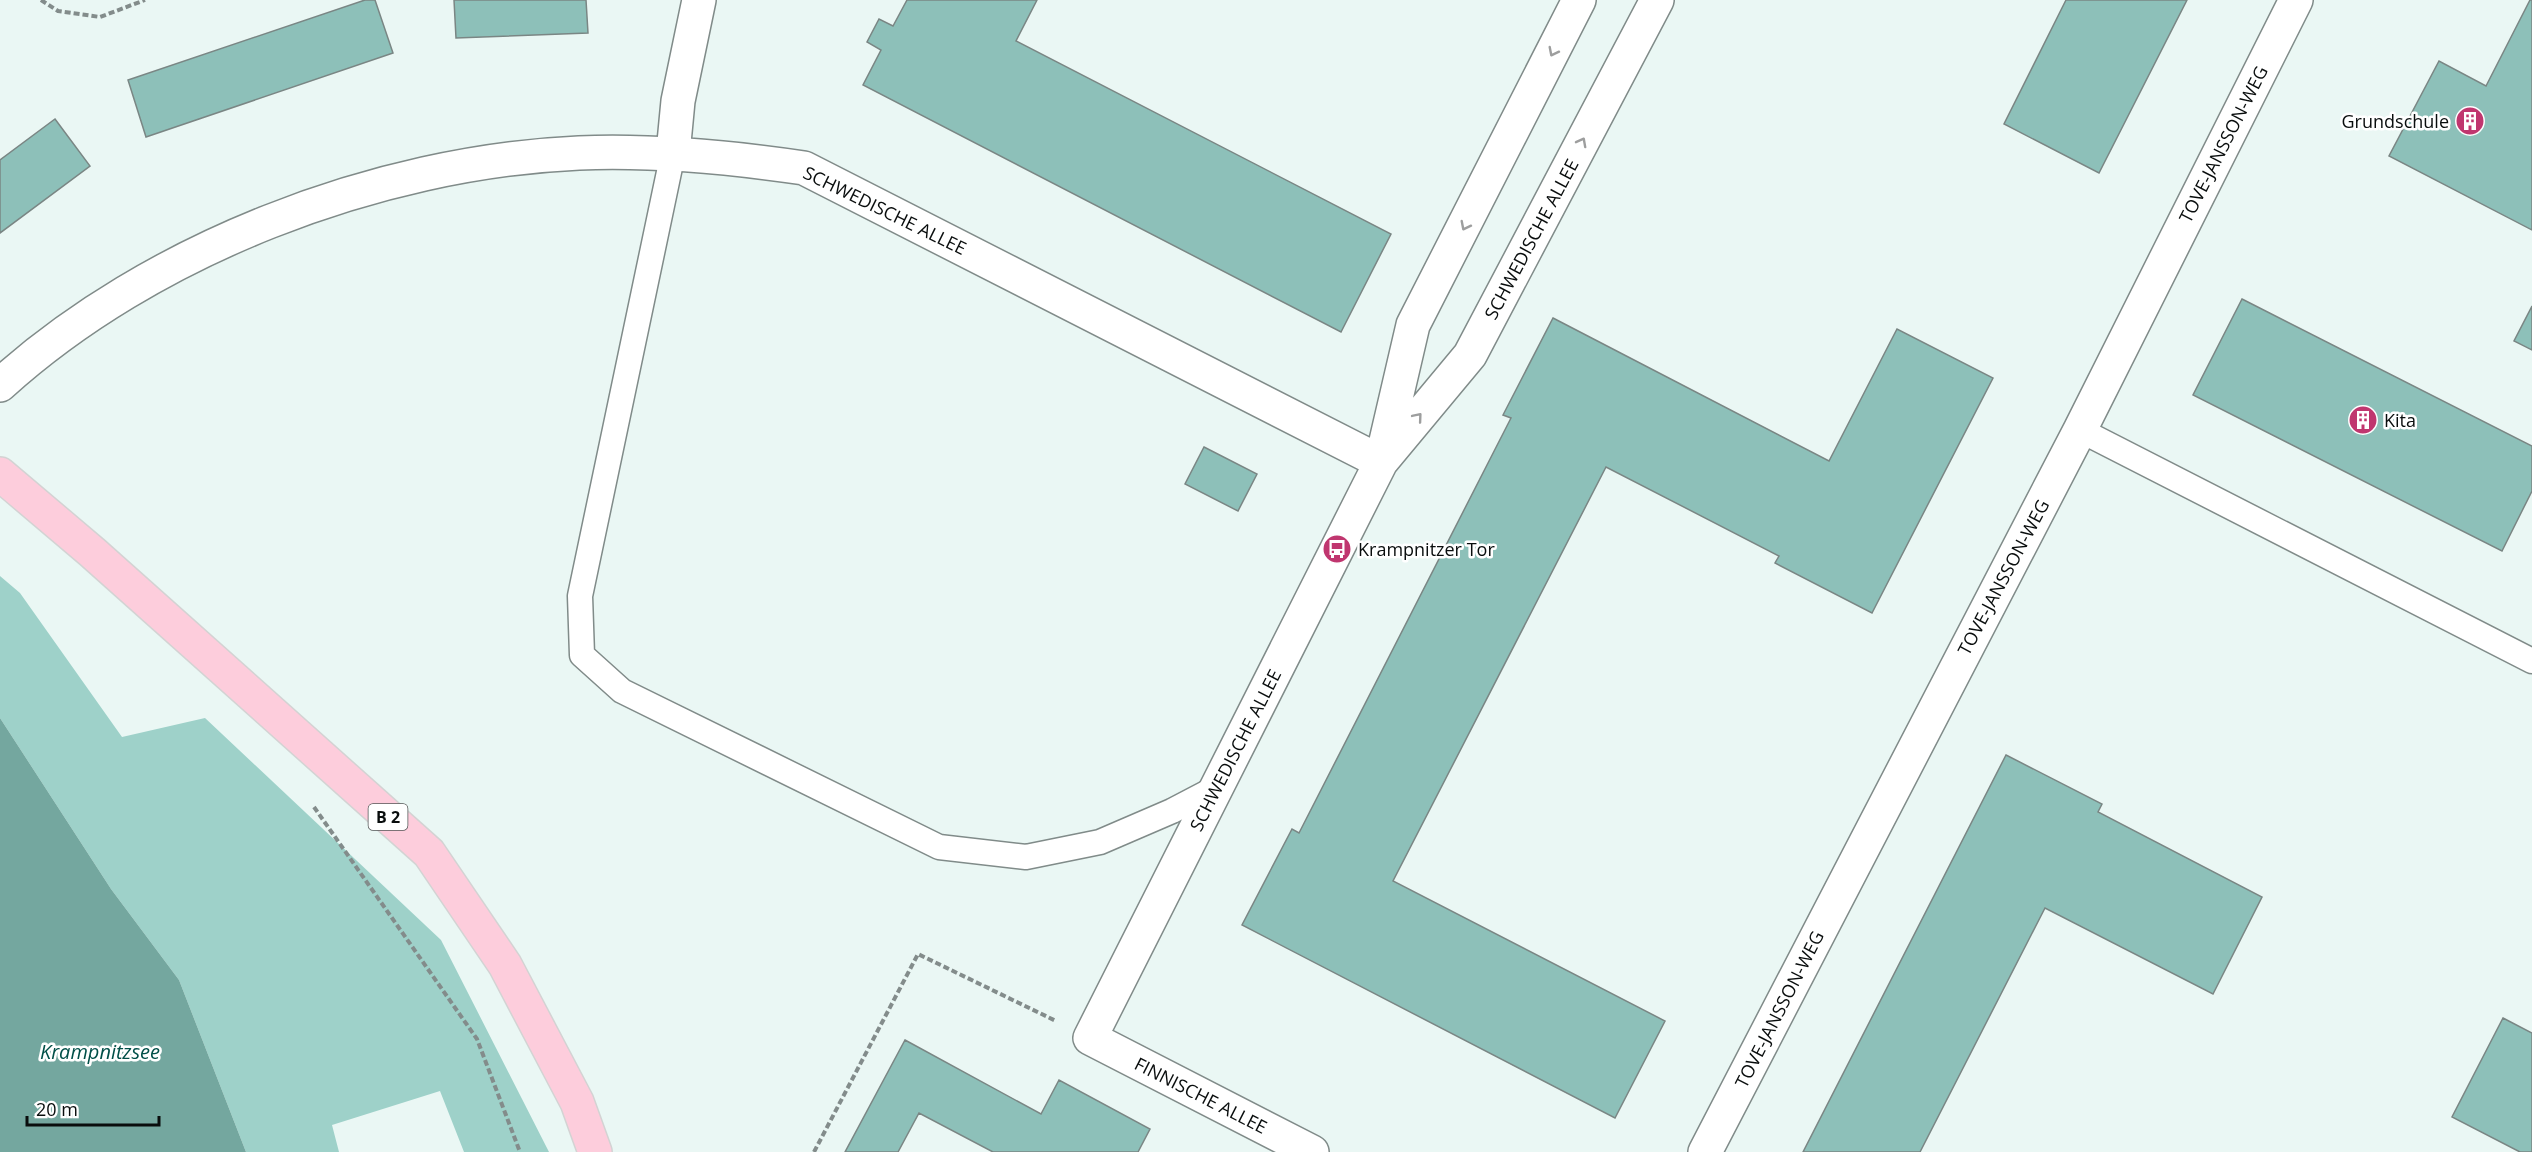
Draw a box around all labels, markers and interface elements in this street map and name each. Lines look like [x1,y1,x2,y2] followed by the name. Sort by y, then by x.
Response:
[1548,46,1560,57] one-way arrow
[2173,61,2273,227] street label: TOVE-JANSSON-WEG
[2454,105,2486,137] building icon: Grundschule
[2342,109,2449,133] place label: Grundschule
[1575,138,1586,148] one-way arrow
[1478,155,1584,323] street label: SCHWEDISCHE ALLEE
[800,160,970,260] street label: SCHWEDISCHE ALLEE
[1461,220,1472,231] one-way arrow
[2347,404,2379,436] building icon: Kita
[2384,408,2416,432] place label: Kita
[1411,412,1422,423] one-way arrow
[1952,495,2054,659] street label: TOVE-JANSSON-WEG
[1321,533,1353,565] bus stop icon: Krampnitzer Tor
[1358,537,1495,561] place label: Krampnitzer Tor
[1184,665,1286,835] street label: SCHWEDISCHE ALLEE
[368,804,408,830] road number: B 2
[1729,926,1829,1092] street label: TOVE-JANSSON-WEG
[40,1038,160,1065] water label: Krampnitzsee
[1131,1051,1271,1139] street label: FINNISCHE ALLEE
[27,1089,159,1127] scale bar
[36,1097,78,1121] text: 20 m

